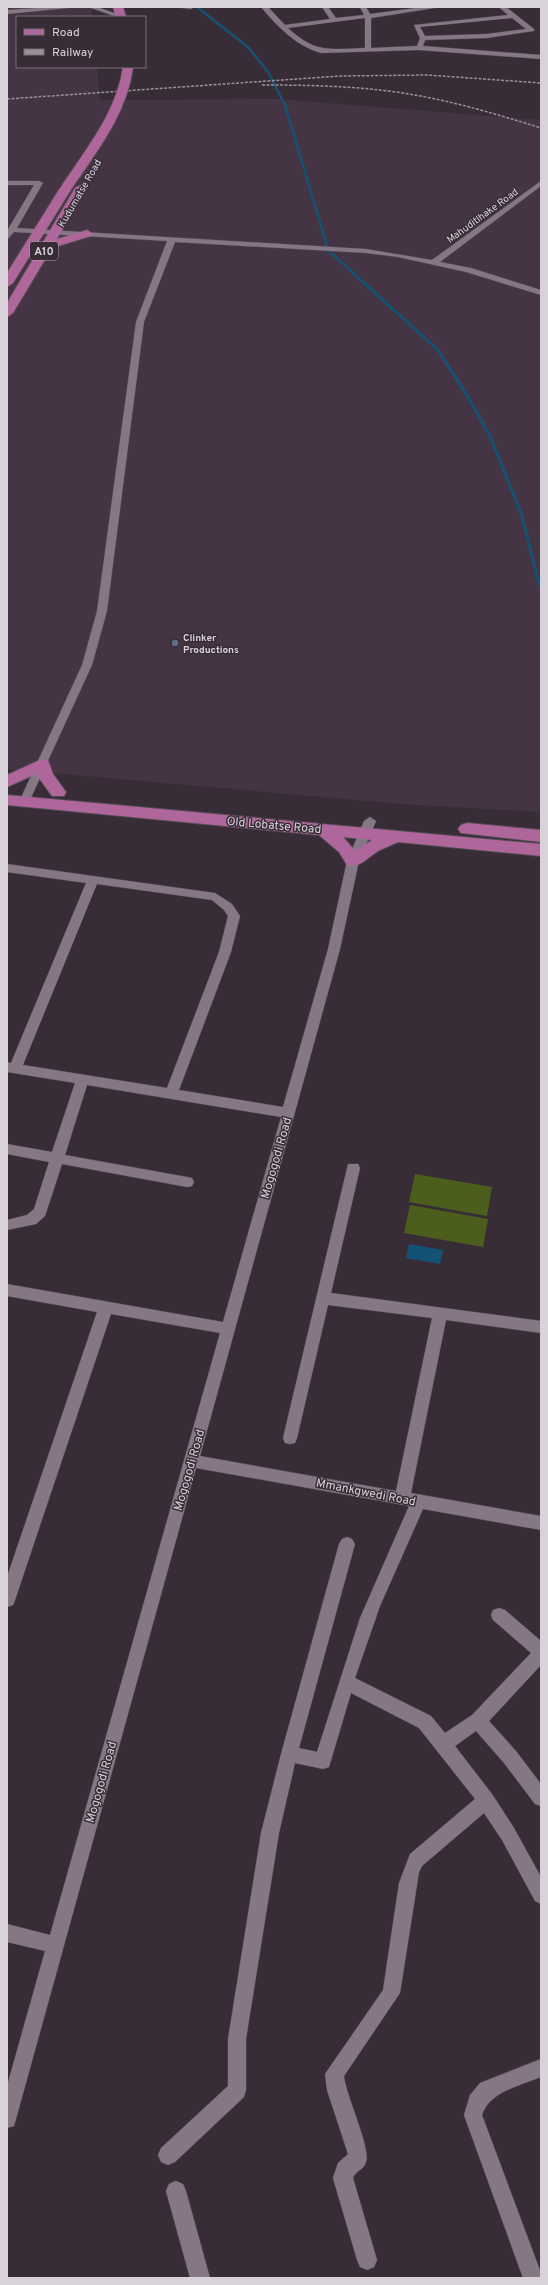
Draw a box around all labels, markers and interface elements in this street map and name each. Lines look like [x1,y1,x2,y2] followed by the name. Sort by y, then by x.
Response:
[16,16,146,68] legend
[52,25,80,41] text: Road
[52,45,93,61] text: Railway
[56,157,105,230] street label: Kudumatse Road
[445,186,521,247] street label: Mahuditlhake Road
[30,242,58,260] road number: A10
[183,632,239,657] place label: Clinker Productions
[170,638,180,648] marker: Clinker Productions
[226,814,322,838] street label: Old Lobatse Road
[258,1116,296,1201] street label: Mogogodi Road
[171,1428,209,1513] street label: Mogogodi Road
[315,1475,417,1511] street label: Mmankgwedi Road
[83,1740,121,1825] street label: Mogogodi Road

